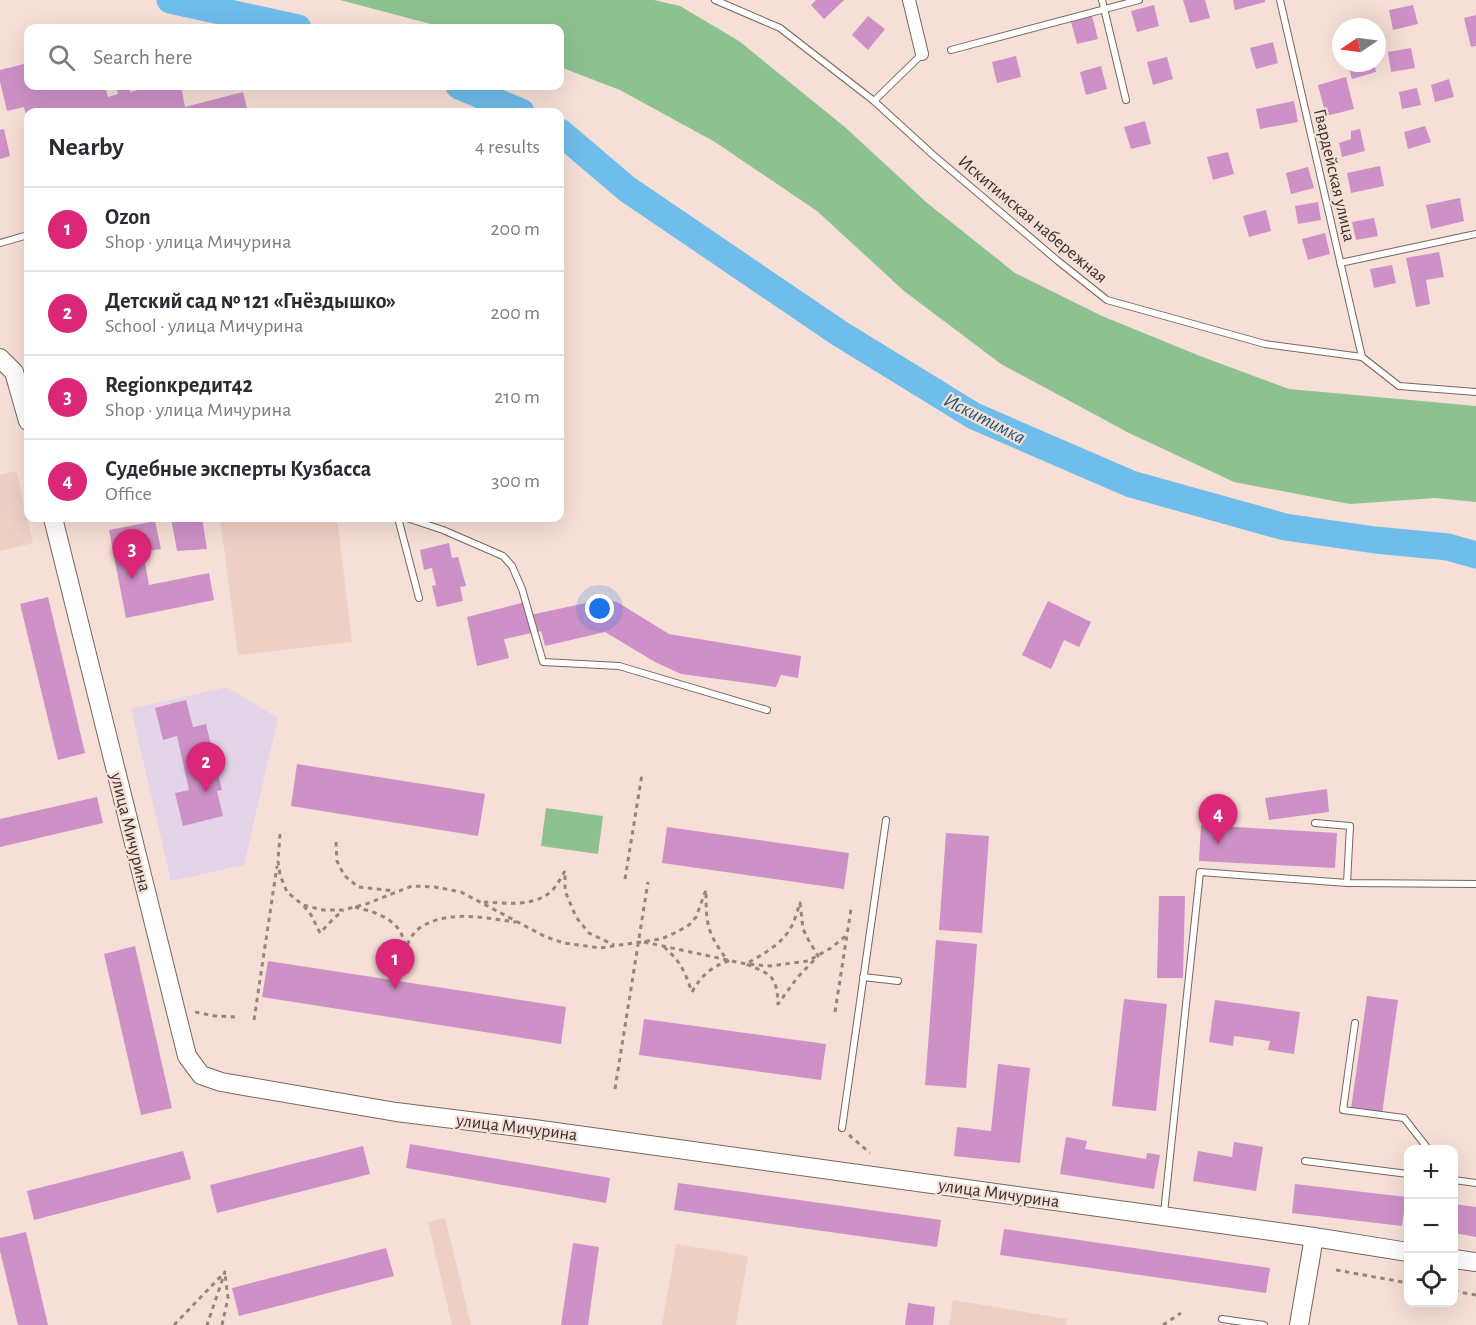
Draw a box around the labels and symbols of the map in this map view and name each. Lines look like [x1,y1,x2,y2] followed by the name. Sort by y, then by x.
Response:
[1332,18,1386,72] north arrow
[1310,107,1358,243] street label: Гвардейская улица
[954,152,1111,287] street label: Искитимская набережная
[941,390,1029,448] water label: Искитимка
[112,530,152,579] pin: 3
[585,594,614,623] your location
[186,742,226,792] pin: 2
[106,770,154,894] street label: улица Мичурина
[1198,794,1238,844] pin: 4
[376,940,414,989] pin: 1
[454,1112,578,1144] street label: улица Мичурина
[936,1176,1060,1211] street label: улица Мичурина

